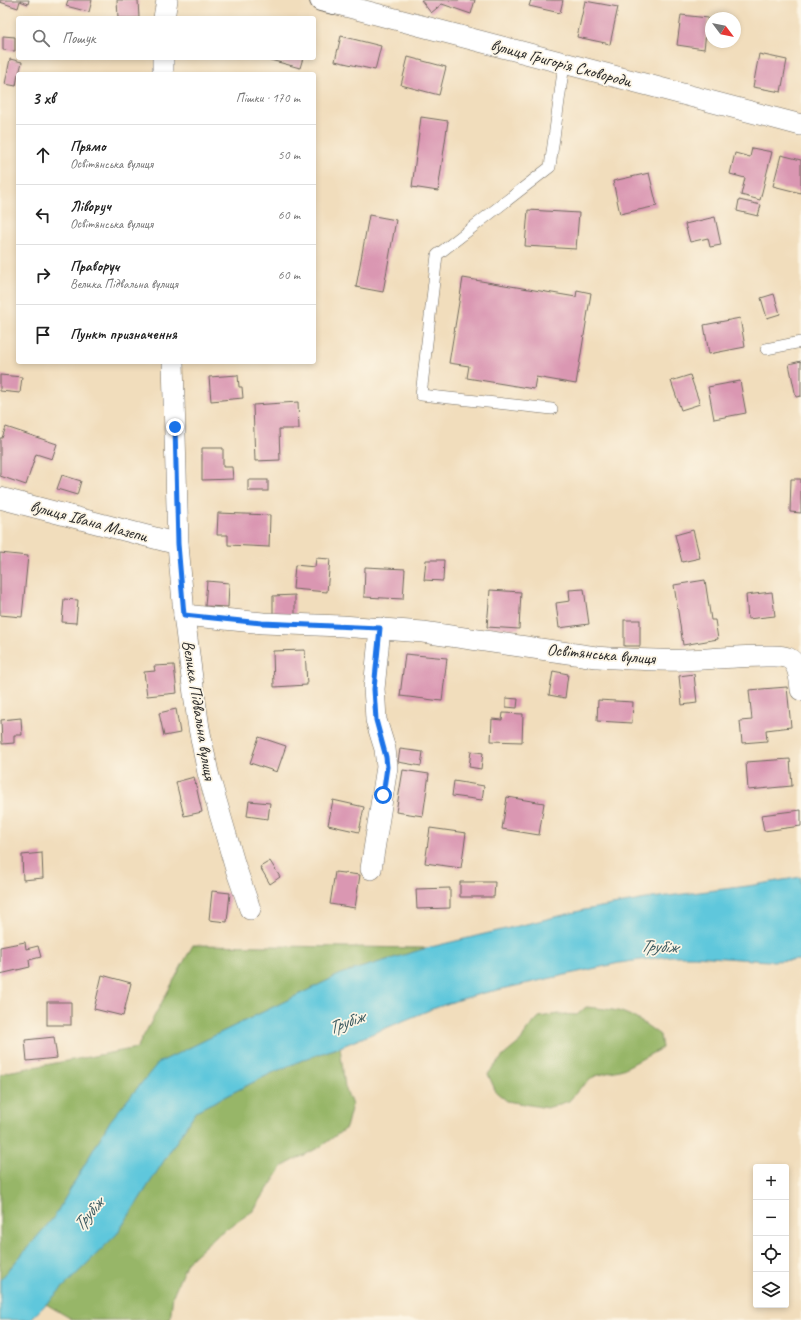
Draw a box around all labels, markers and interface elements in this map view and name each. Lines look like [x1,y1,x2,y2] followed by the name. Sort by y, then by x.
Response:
[705,12,741,48] north arrow
[16,16,316,60] search box
[30,27,52,49] icon: search
[62,29,95,48] text: Пошук
[488,34,635,92] street label: вулиця Григорія Сковороди
[32,88,55,109] text: 3 хв
[236,90,300,106] text: Пішки · 170 m
[70,137,106,156] text: Прямо
[32,144,54,166] icon: ahead
[278,147,300,163] text: 50 m
[70,156,153,172] text: Освітянська вулиця
[70,197,111,216] text: Ліворуч
[32,204,54,226] icon: left
[278,207,300,223] text: 60 m
[70,216,153,232] text: Освітянська вулиця
[70,257,119,276] text: Праворуч
[32,264,54,286] icon: right
[278,267,300,283] text: 60 m
[70,276,178,292] text: Велика Підвальна вулиця
[32,324,54,346] icon: arrive
[70,325,177,344] text: Пункт призначення
[166,418,184,436] route end
[28,495,151,547] street label: вулиця Івана Мазепи
[178,639,221,783] street label: Велика Підвальна вулиця
[546,639,658,669] street label: Освітянська вулиця
[374,786,392,804] route start
[640,934,681,958] water label: Трубіж
[325,1004,370,1039] water label: Трубіж
[753,1164,789,1308] map controls
[753,1164,789,1200] button: +
[68,1190,110,1235] water label: Трубіж
[753,1200,789,1236] button: −
[753,1236,789,1272] button: locate
[753,1272,789,1308] button: layers

